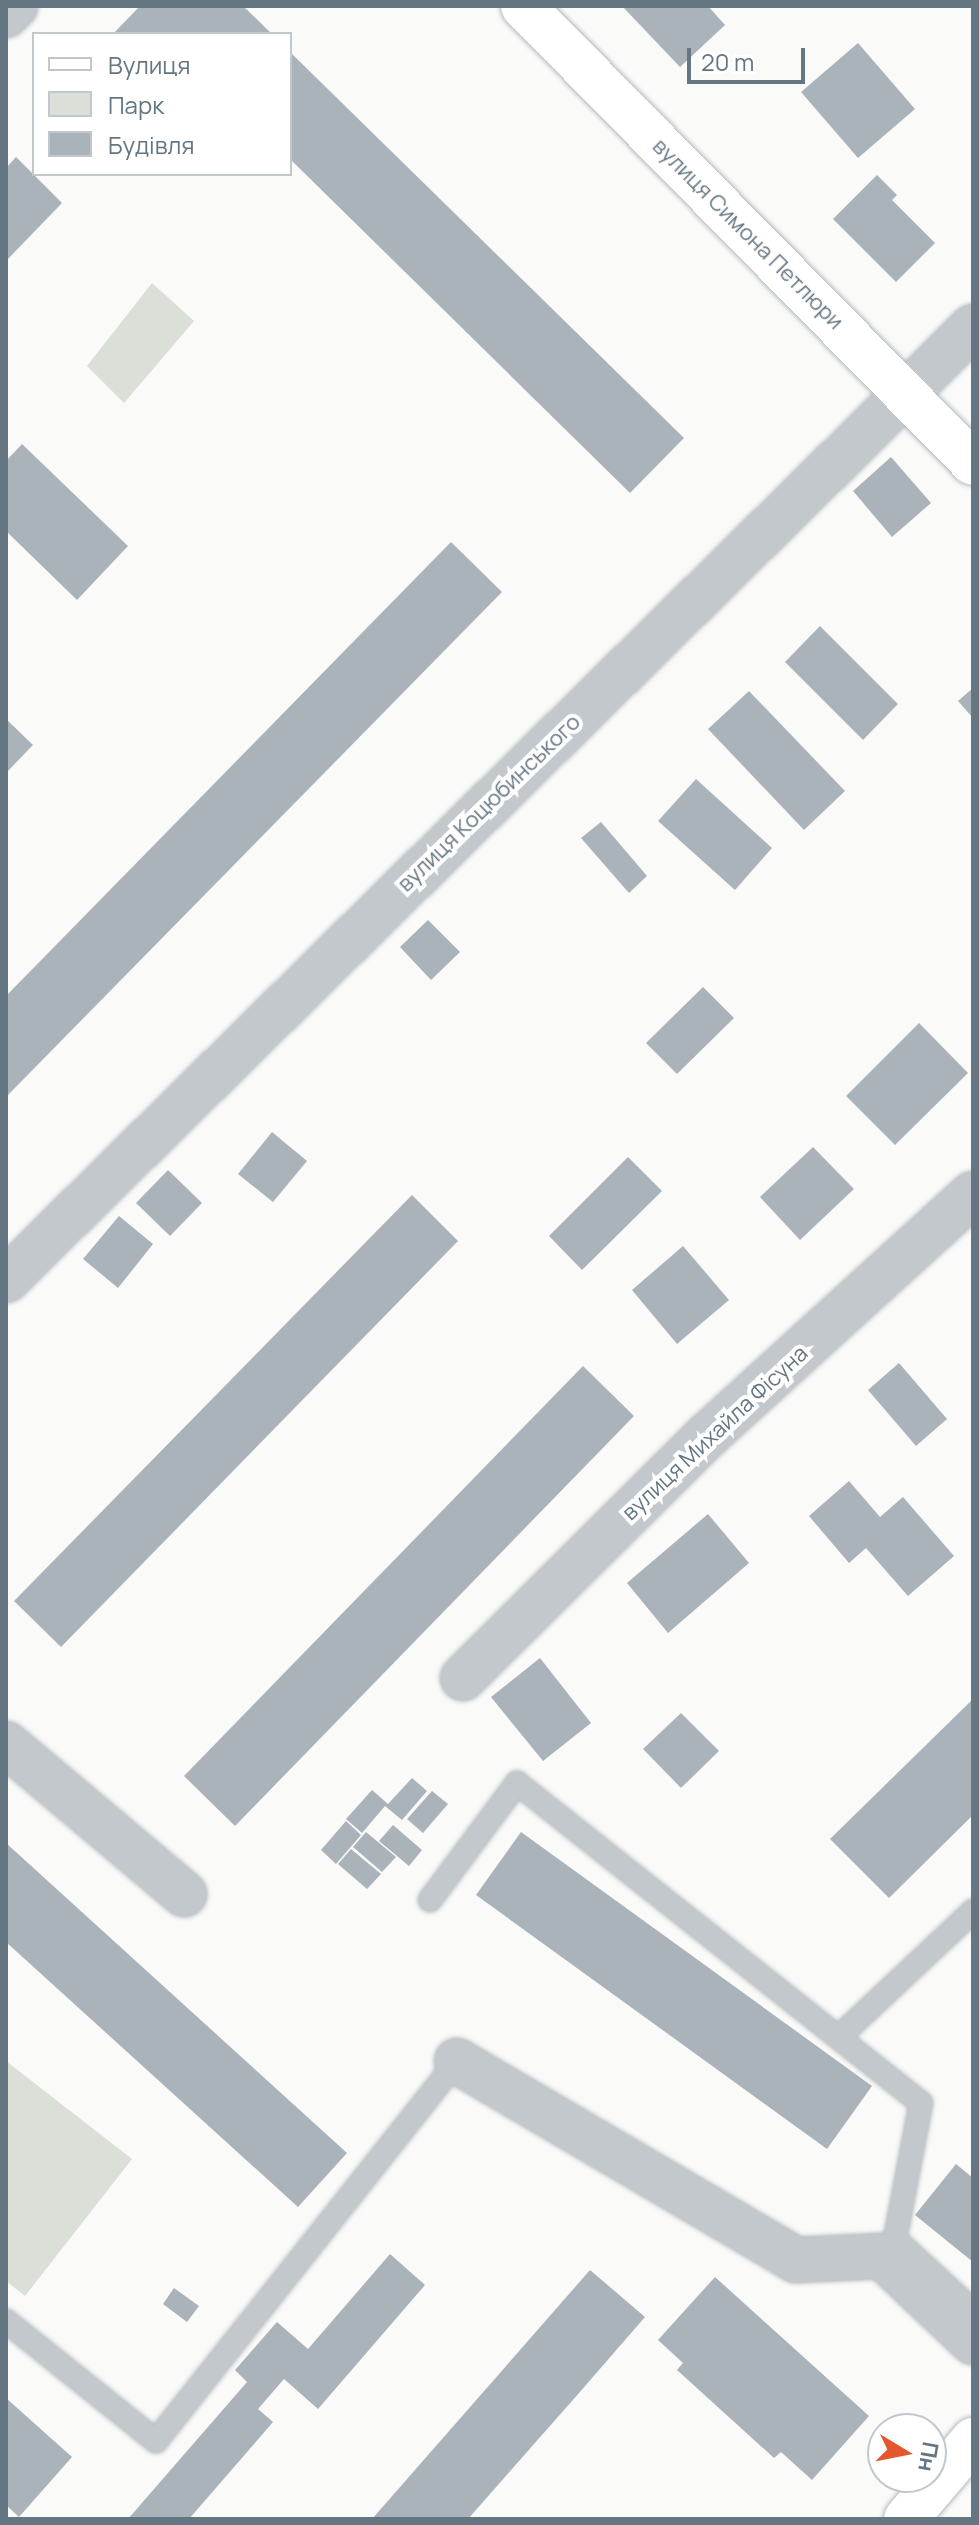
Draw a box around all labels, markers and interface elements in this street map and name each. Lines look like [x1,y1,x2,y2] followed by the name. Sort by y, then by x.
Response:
[32,32,292,176] legend
[691,32,809,82] scale bar
[701,45,754,78] text: 20 m
[108,48,190,81] text: Вулиця
[108,88,164,121] text: Парк
[108,128,195,161] text: Будівля
[647,133,849,335] street label: вулиця Симона Петлюри
[392,709,586,897] street label: вулиця Коцюбинського
[617,1340,813,1526] street label: вулиця Михайла Фісуна
[867,2413,947,2493] north arrow
[911,2440,946,2474] text: Пн

